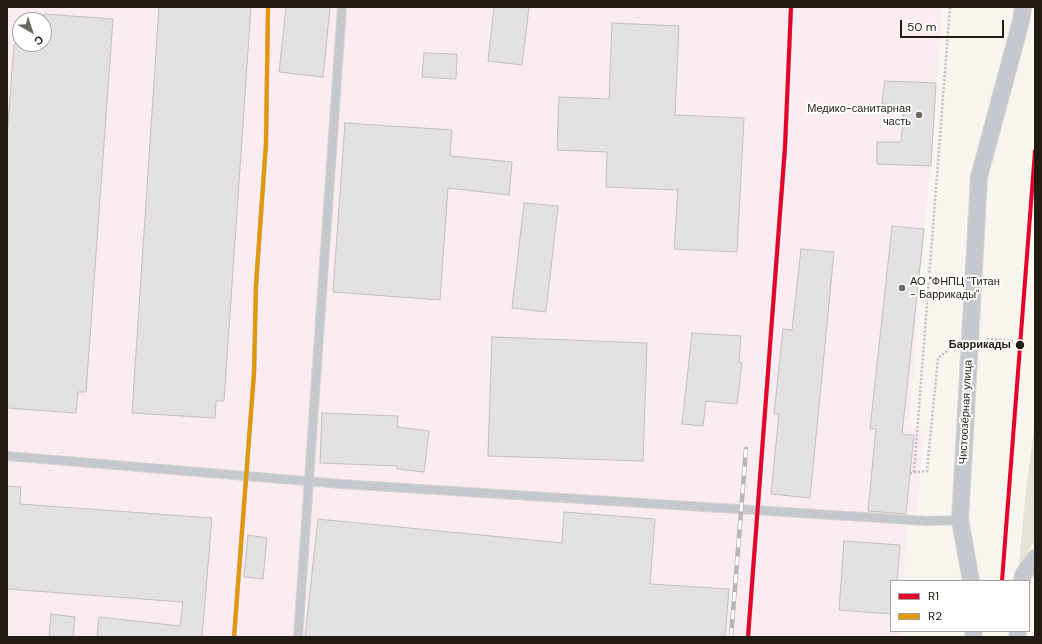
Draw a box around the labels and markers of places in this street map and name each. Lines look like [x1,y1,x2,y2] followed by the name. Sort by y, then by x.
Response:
[807,102,911,128] place label: Медико-санитарная часть
[914,110,924,120] marker: Медико-санитарная часть
[910,275,1000,301] place label: АО "ФНПЦ "Титан - Баррикады"
[897,283,907,293] marker: АО "ФНПЦ "Титан - Баррикады"
[949,338,1011,352] place label: Баррикады
[1014,339,1026,351] marker: Баррикады

